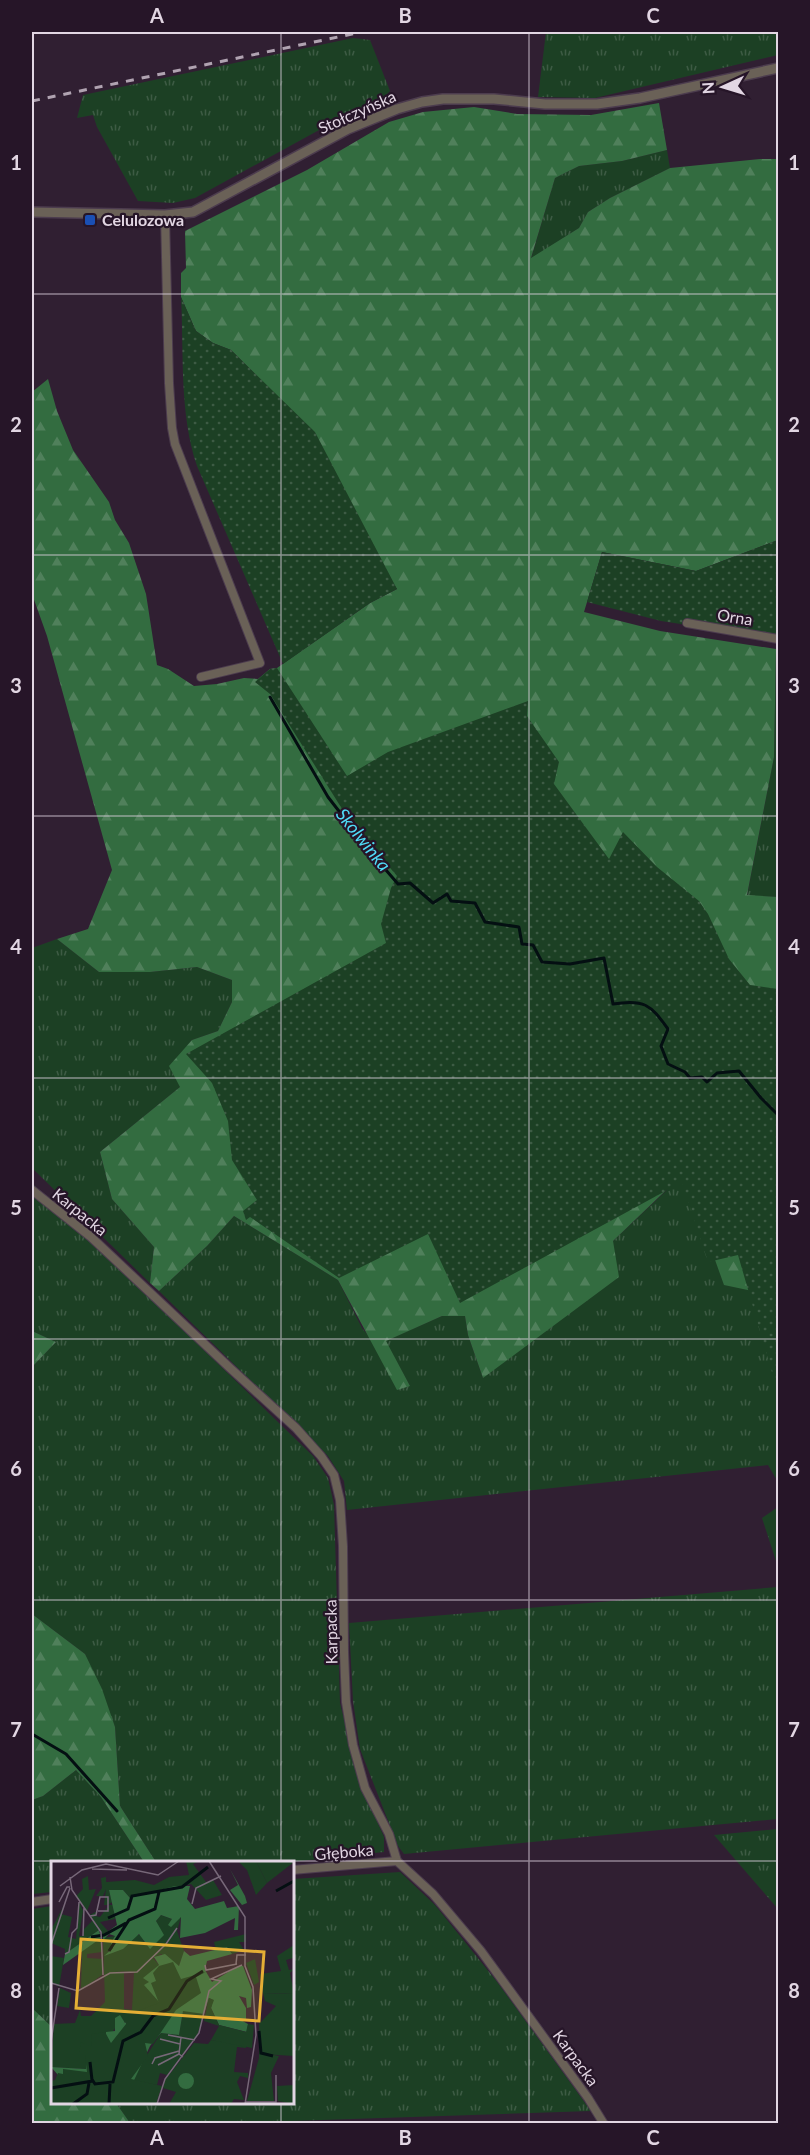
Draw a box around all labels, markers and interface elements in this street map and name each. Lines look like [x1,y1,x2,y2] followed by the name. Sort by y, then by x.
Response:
[149,3,164,27] text: A
[398,3,412,27] text: B
[646,3,660,27] text: C
[693,57,753,117] north arrow
[698,81,717,95] text: N
[315,86,399,137] street label: Stołczyńska
[10,150,22,174] text: 1
[788,150,800,174] text: 1
[102,210,184,229] place label: Celulozowa
[83,213,97,227] marker: Celulozowa
[10,412,22,436] text: 2
[788,412,800,436] text: 2
[716,604,754,629] street label: Orna
[10,673,22,697] text: 3
[788,673,800,697] text: 3
[332,804,396,875] water label: Skolwinka
[10,934,22,958] text: 4
[788,934,800,958] text: 4
[49,1184,112,1239] street label: Karpacka
[10,1195,22,1219] text: 5
[788,1195,800,1219] text: 5
[10,1456,22,1480] text: 6
[788,1456,800,1480] text: 6
[320,1599,341,1665] street label: Karpacka
[10,1717,22,1741] text: 7
[788,1717,800,1741] text: 7
[314,1839,374,1864] street label: Głęboka
[51,1861,294,2104] inset map
[10,1978,22,2002] text: 8
[788,1978,800,2002] text: 8
[550,2026,603,2090] street label: Karpacka
[149,2125,164,2149] text: A
[398,2125,412,2149] text: B
[646,2125,660,2149] text: C

